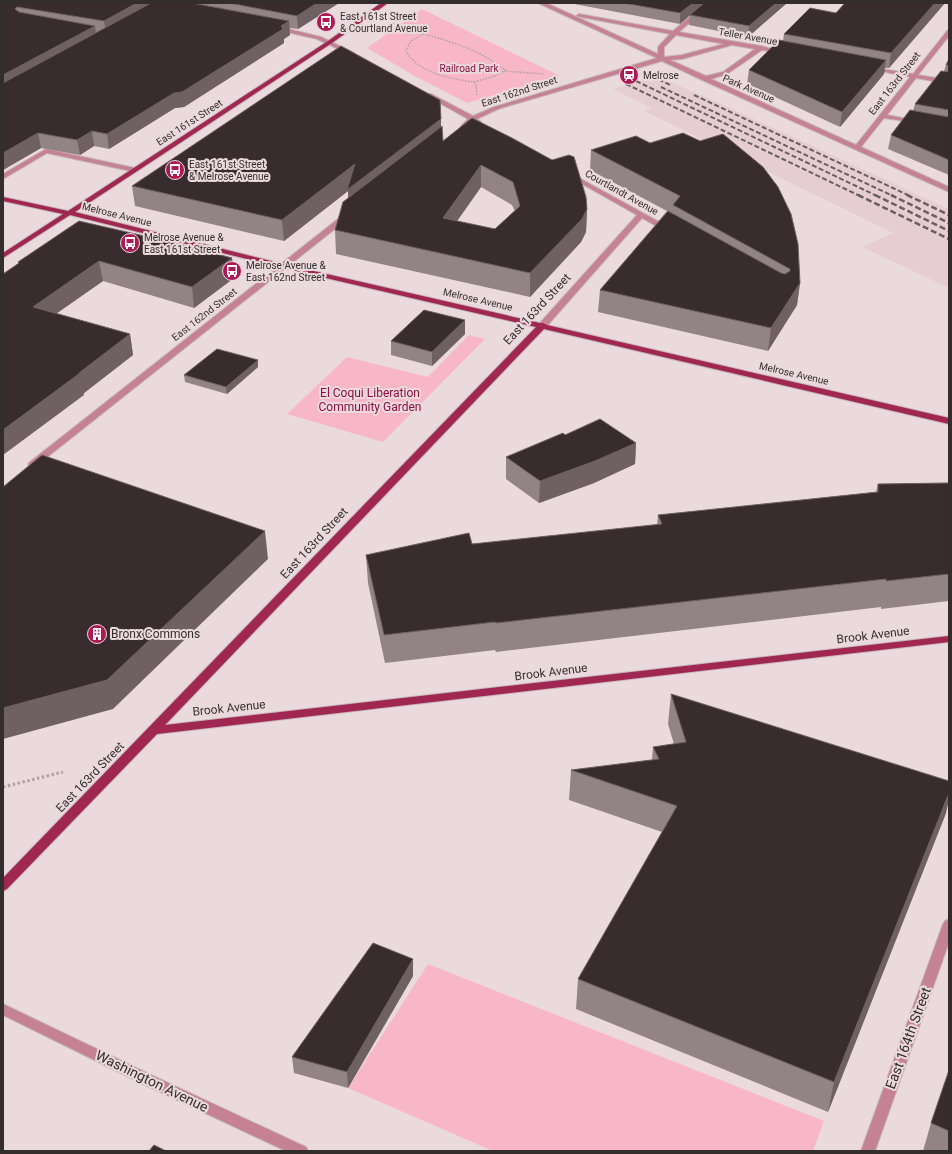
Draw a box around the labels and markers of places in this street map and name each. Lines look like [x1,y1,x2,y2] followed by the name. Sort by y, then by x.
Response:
[315,11,337,33] bus stop icon: East 161st Street & Courtland Avenue
[340,11,428,34] place label: East 161st Street & Courtland Avenue
[618,64,640,86] station icon: Melrose
[643,70,679,81] place label: Melrose
[164,159,186,181] bus stop icon: East 161st Street & Melrose Avenue
[189,159,269,182] place label: East 161st Street & Melrose Avenue
[119,232,141,254] bus stop icon: Melrose Avenue & East 161st Street
[144,232,225,255] place label: Melrose Avenue & East 161st Street
[221,260,243,282] bus stop icon: Melrose Avenue & East 162nd Street
[246,260,327,283] place label: Melrose Avenue & East 162nd Street
[86,623,108,645] building icon: Bronx Commons
[111,627,200,641] place label: Bronx Commons

